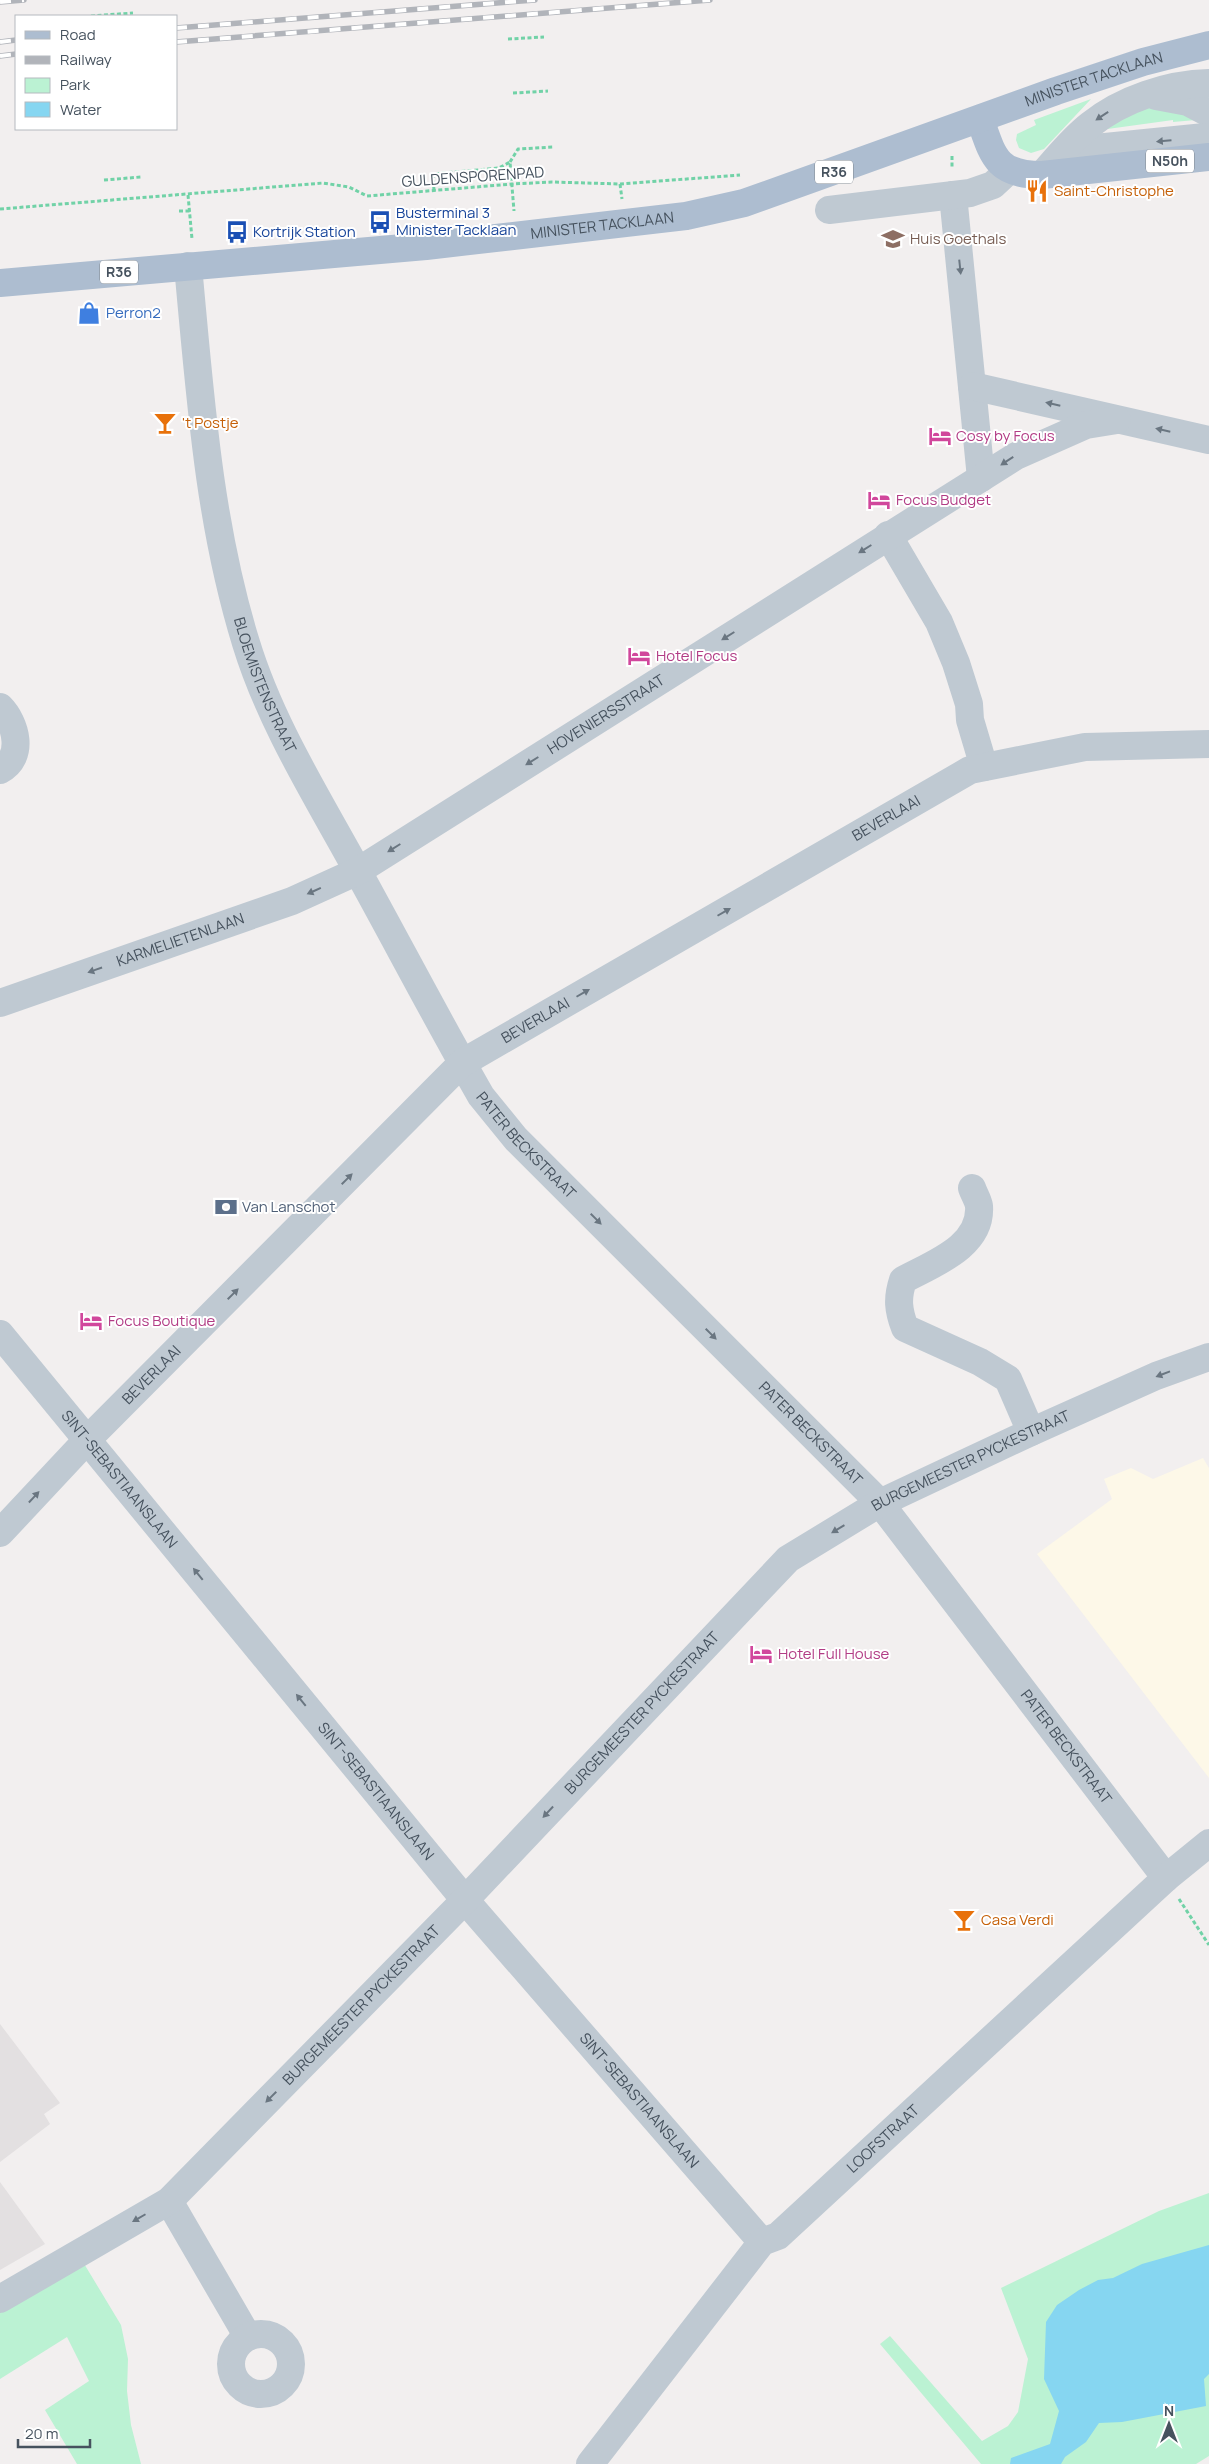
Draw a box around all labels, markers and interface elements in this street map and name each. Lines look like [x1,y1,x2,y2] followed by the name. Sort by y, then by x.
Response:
[15,15,178,130] legend
[60,24,96,45] text: Road
[1022,46,1165,111] street label: MINISTER TACKLAAN
[60,49,112,70] text: Railway
[60,74,90,95] text: Park
[60,99,102,120] text: Water
[1096,111,1109,121] one-way arrow
[1156,137,1172,145] one-way arrow
[1146,150,1194,172] road number: N50h
[815,160,853,183] road number: R36
[401,161,545,192] street label: GULDENSPORENPAD
[1024,178,1050,204] restaurant icon: Saint-Christophe
[1054,180,1174,201] place label: Saint-Christophe
[396,202,516,240] place label: Busterminal 3 Minister Tacklaan
[529,206,675,244] street label: MINISTER TACKLAAN
[367,209,393,235] bus stop icon: Busterminal 3 Minister Tacklaan
[224,219,250,245] bus stop icon: Kortrijk Station
[253,221,356,242] place label: Kortrijk Station
[880,226,906,252] school or university icon: Huis Goethals
[910,228,1007,249] place label: Huis Goethals
[100,260,138,284] road number: R36
[956,260,964,276] one-way arrow
[76,300,102,326] shop icon: Perron2
[106,302,161,323] place label: Perron2
[1045,400,1060,408] one-way arrow
[152,410,178,436] bar icon: 't Postje
[182,412,239,433] place label: 't Postje
[927,423,953,449] hotel icon: Cosy by Focus
[956,425,1055,446] place label: Cosy by Focus
[1156,426,1171,434] one-way arrow
[1000,456,1014,466] one-way arrow
[866,487,892,513] hotel icon: Focus Budget
[896,489,991,510] place label: Focus Budget
[859,545,872,554] one-way arrow
[229,615,302,756] street label: BLOEMISTENSTRAAT
[721,632,735,641] one-way arrow
[626,643,652,669] hotel icon: Hotel Focus
[656,645,738,666] place label: Hotel Focus
[543,669,668,759] street label: HOVENIERSSTRAAT
[525,756,538,766] one-way arrow
[848,790,924,846] street label: BEVERLAAI
[388,843,401,853] one-way arrow
[307,887,321,895] one-way arrow
[113,908,247,972] street label: KARMELIETENLAAN
[717,908,730,917] one-way arrow
[87,966,102,974] one-way arrow
[577,989,590,998] one-way arrow
[497,992,573,1048] street label: BEVERLAAI
[472,1087,581,1203] street label: PATER BECKSTRAAT
[341,1173,353,1185] one-way arrow
[213,1194,239,1220] bank icon: Van Lanschot
[242,1196,336,1217] place label: Van Lanschot
[589,1213,601,1225] one-way arrow
[227,1288,239,1300] one-way arrow
[78,1308,104,1334] hotel icon: Focus Boutique
[108,1310,216,1331] place label: Focus Boutique
[704,1328,716,1340] one-way arrow
[117,1340,185,1409] street label: BEVERLAAI
[1156,1370,1171,1378] one-way arrow
[754,1377,867,1490] street label: PATER BECKSTRAAT
[57,1405,183,1552] street label: SINT-SEBASTIAANSLAAN
[867,1405,1073,1516] street label: BURGEMEESTER PYCKESTRAAT
[28,1492,40,1504] one-way arrow
[832,1524,845,1533] one-way arrow
[192,1568,203,1581] one-way arrow
[560,1627,724,1799] street label: BURGEMEESTER PYCKESTRAAT
[748,1641,774,1667] hotel icon: Hotel Full House
[778,1643,890,1664] place label: Hotel Full House
[1016,1685,1117,1808] street label: PATER BECKSTRAAT
[295,1694,306,1707] one-way arrow
[313,1718,439,1865] street label: SINT-SEBASTIAANSLAAN
[542,1806,554,1818] one-way arrow
[951,1907,977,1933] bar icon: Casa Verdi
[981,1909,1054,1930] place label: Casa Verdi
[278,1920,445,2089] street label: BURGEMEESTER PYCKESTRAAT
[575,2028,704,2172] street label: SINT-SEBASTIAANSLAAN
[265,2091,277,2103] one-way arrow
[842,2100,924,2177] street label: LOOFSTRAAT
[132,2214,147,2222] one-way arrow
[1144,2399,1194,2449] north arrow
[1164,2401,1174,2420] text: N
[18,2416,90,2448] scale bar
[25,2423,58,2444] text: 20 m

